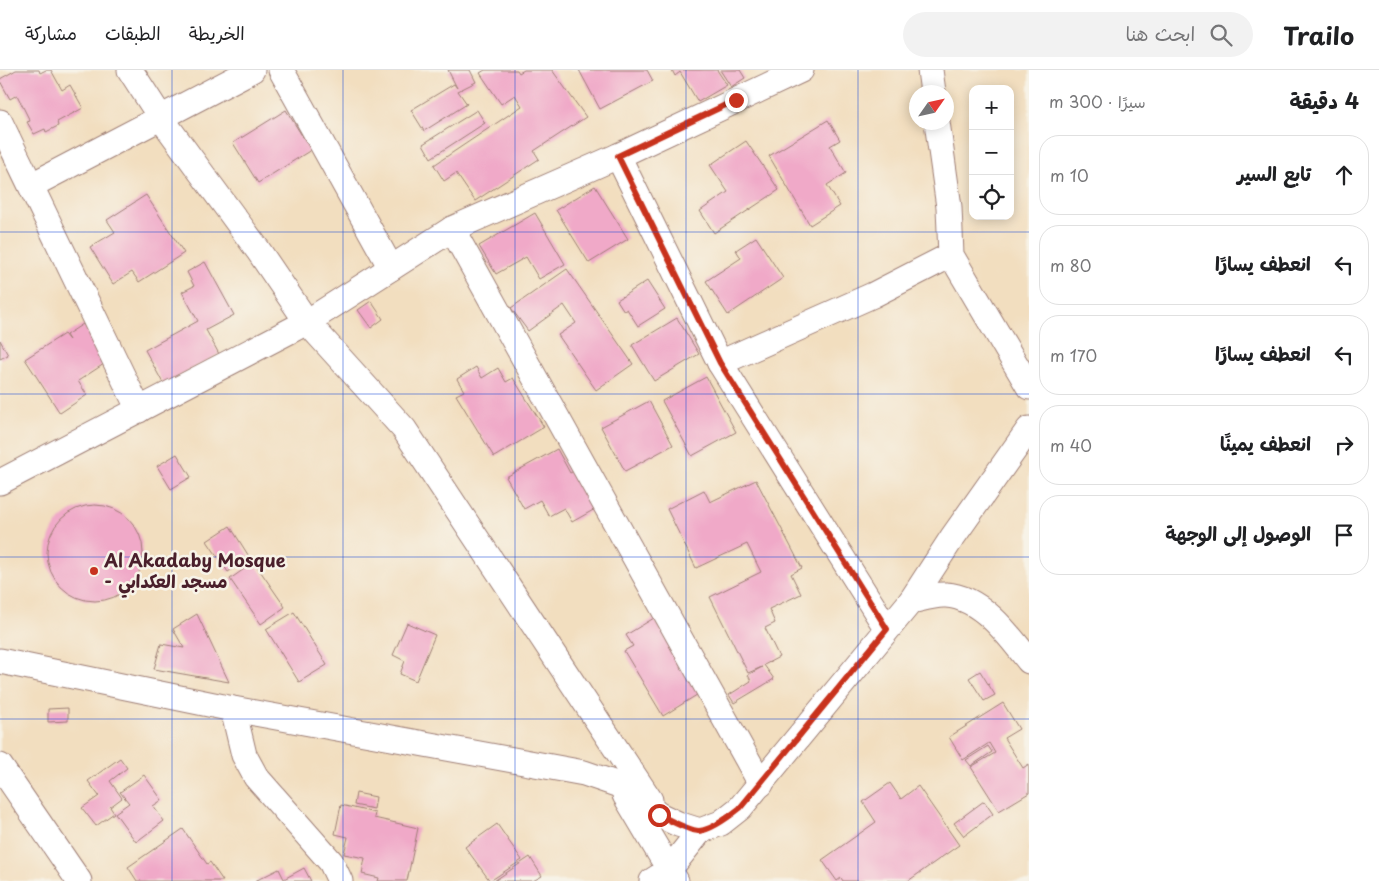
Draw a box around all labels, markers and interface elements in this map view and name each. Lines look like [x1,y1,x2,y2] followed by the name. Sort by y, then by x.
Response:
[903,12,1253,57] search box
[1283,17,1354,53] text: Trailo
[25,19,77,46] text: مشاركة
[105,19,161,46] text: الطبقات
[189,19,245,46] text: الخريطة
[1125,19,1195,47] text: ابحث هنا
[1207,21,1235,49] icon: search
[1290,84,1359,116] text: 4 دقيقة
[909,85,954,130] north arrow
[969,85,1014,220] map controls
[969,85,1014,130] button: +
[725,89,748,112] route end
[1049,89,1146,113] text: سيرًا · 300 m
[969,130,1014,175] button: −
[1237,159,1311,187] text: تابع السير
[1330,161,1358,189] icon: ahead
[1050,163,1089,187] text: 10 m
[969,175,1014,220] button: locate
[1215,249,1311,277] text: انعطف يسارًا
[1330,251,1358,279] icon: left
[1050,253,1091,277] text: 80 m
[1215,339,1311,367] text: انعطف يسارًا
[1330,341,1358,369] icon: left
[1050,343,1097,367] text: 170 m
[1220,429,1311,457] text: انعطف يمينًا
[1330,431,1358,459] icon: right
[1050,433,1092,457] text: 40 m
[1165,519,1311,547] text: الوصول إلى الوجهة
[1330,521,1358,549] icon: arrive
[103,546,286,598] place label: Al Akadaby Mosque - مسجد العكدابي
[88,565,100,577] marker: Al Akadaby Mosque - مسجد العكدابي
[648,804,671,827] route start

